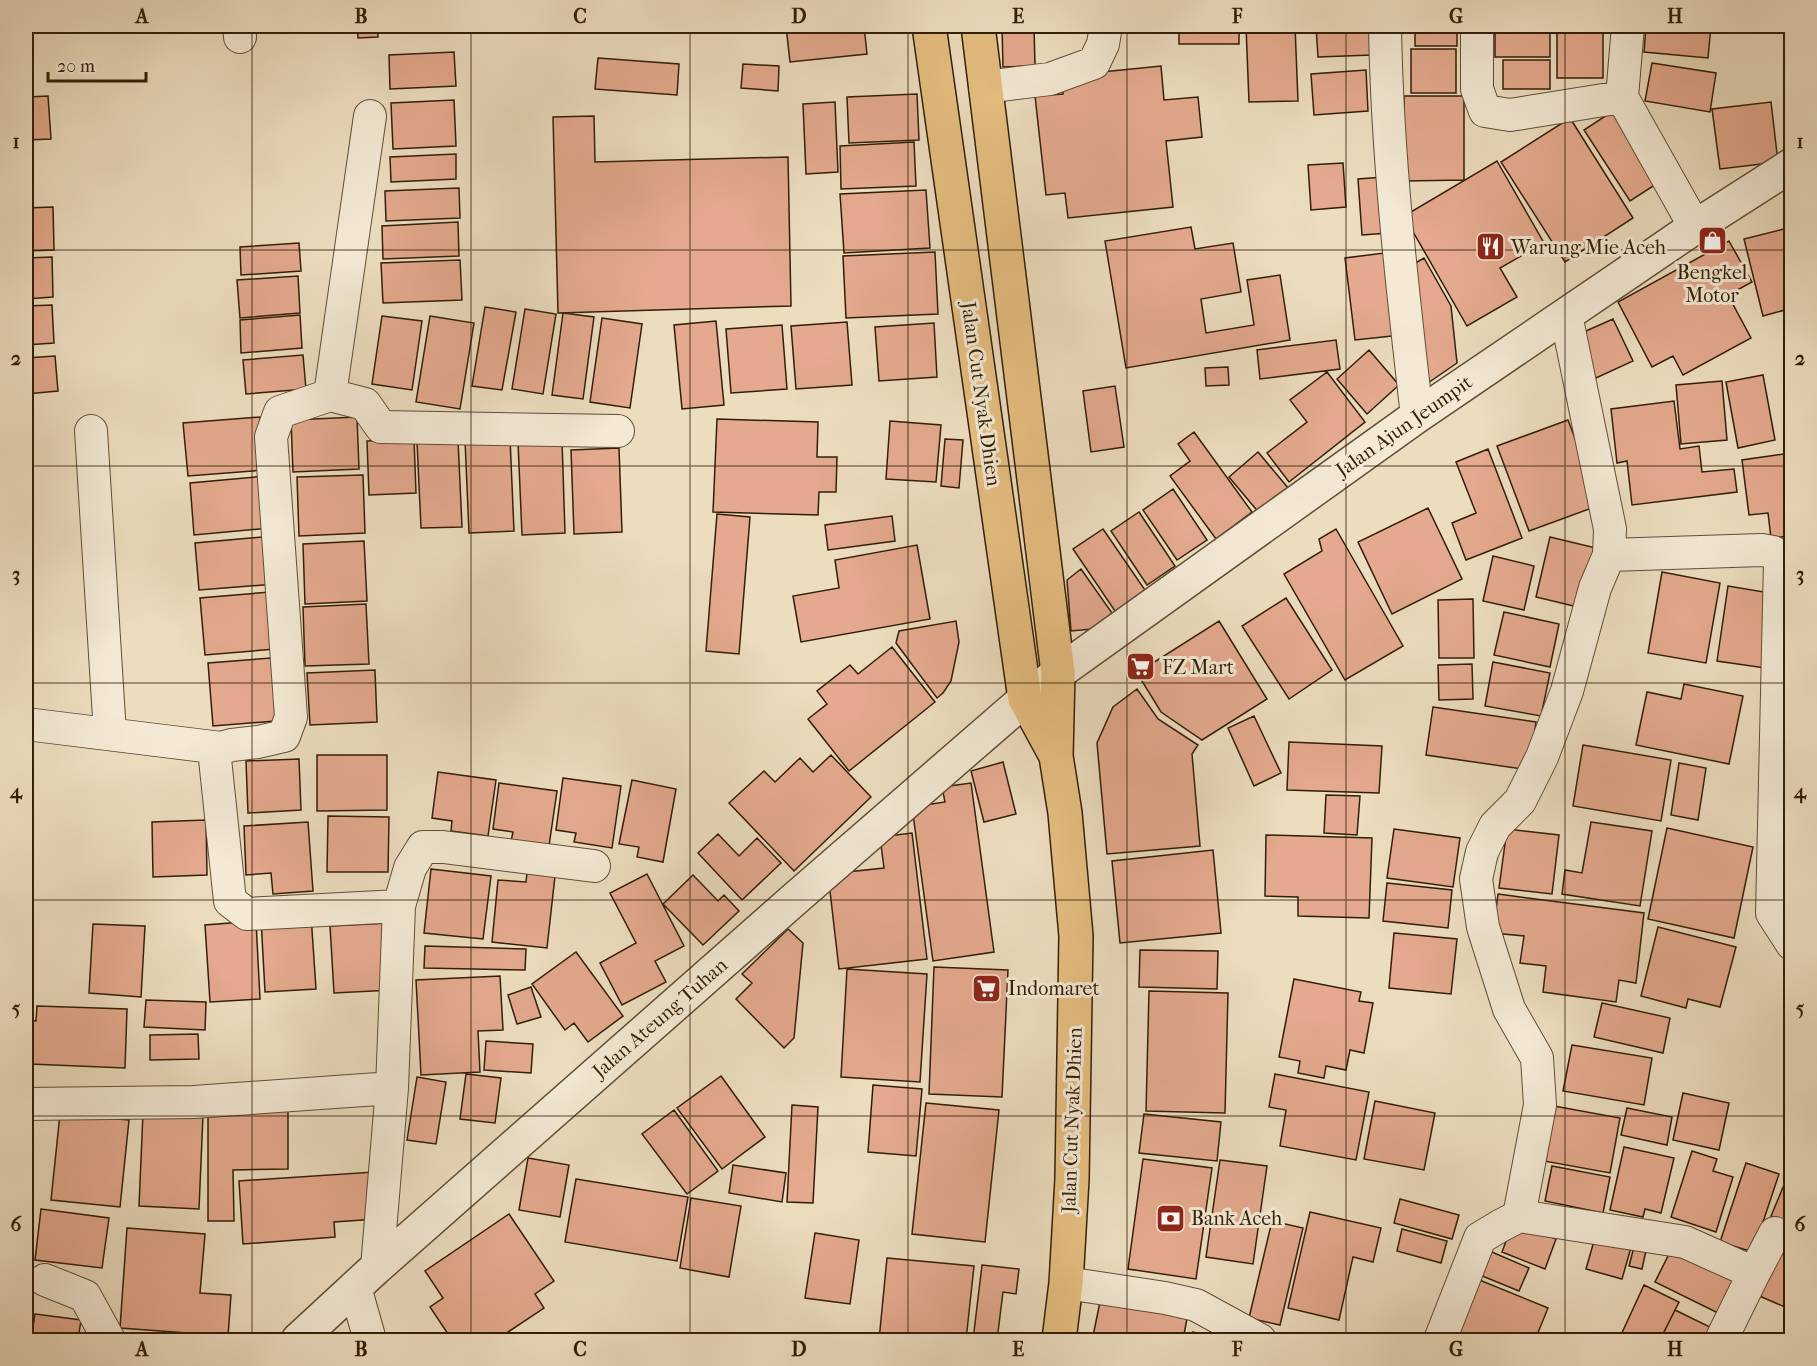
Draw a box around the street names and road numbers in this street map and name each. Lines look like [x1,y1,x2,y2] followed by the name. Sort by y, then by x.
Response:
[956,298,1005,488] street label: Jalan Cut Nyak Dhien
[1330,370,1476,483] street label: Jalan Ajun Jeumpit
[586,953,732,1084] street label: Jalan Ateung Tuhan
[1057,1026,1087,1215] street label: Jalan Cut Nyak Dhien

